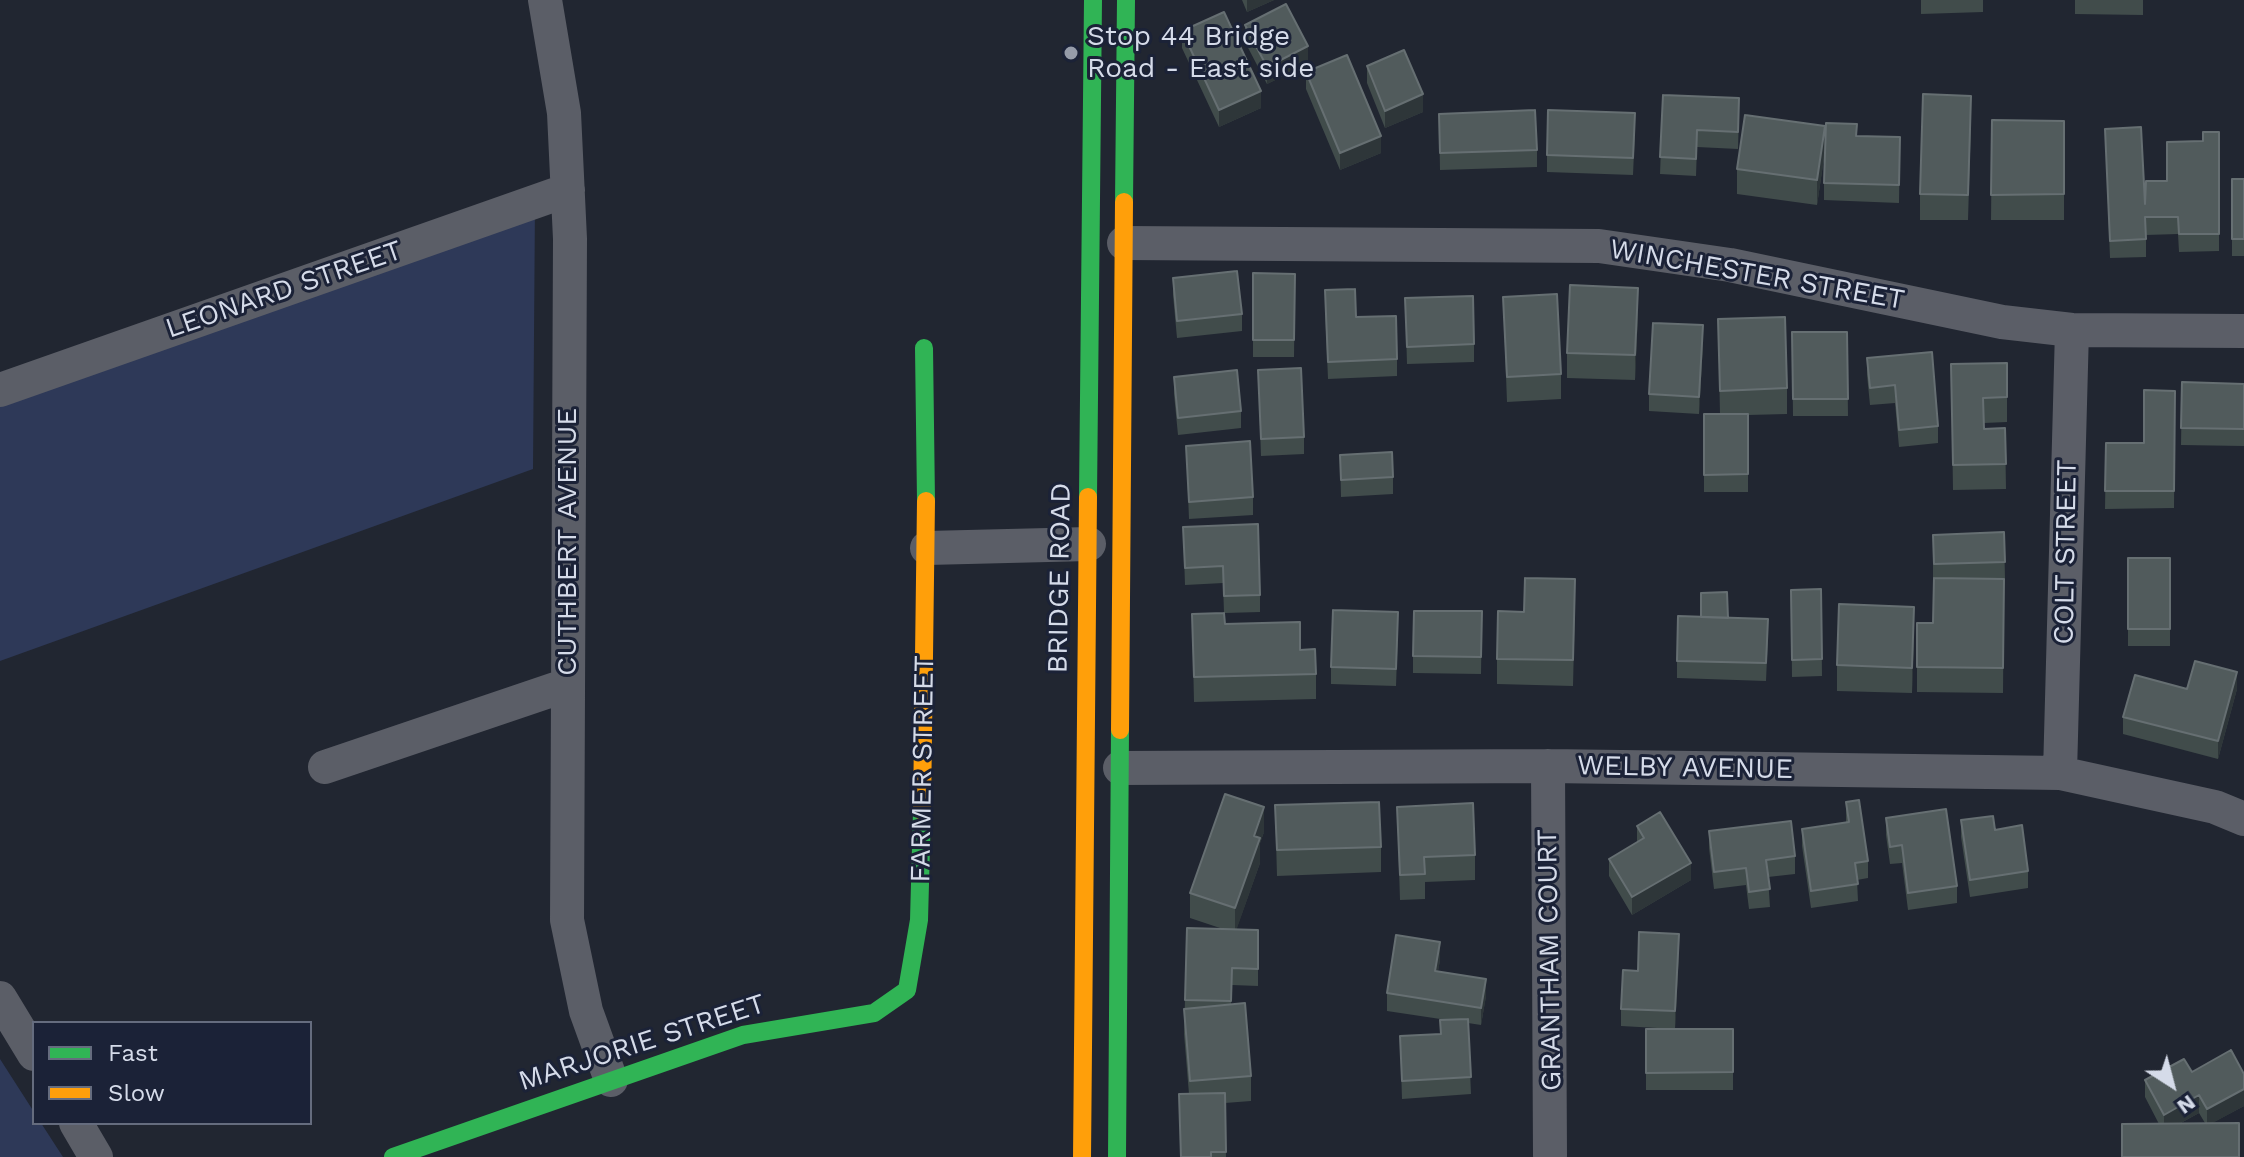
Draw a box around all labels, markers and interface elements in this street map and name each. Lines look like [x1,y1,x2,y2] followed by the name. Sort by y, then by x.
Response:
[1087,20,1314,86] place label: Stop 44 Bridge Road - East side
[1062,44,1080,62] marker: Stop 44 Bridge Road - East side
[1607,233,1907,317] street label: WINCHESTER STREET
[161,234,407,346] street label: LEONARD STREET
[551,408,585,676] street label: CUTHBERT AVENUE
[2048,459,2084,645] street label: COLT STREET
[1042,482,1078,674] street label: BRIDGE ROAD
[904,655,942,883] street label: FARMER STREET
[1577,749,1793,787] street label: WELBY AVENUE
[1531,829,1569,1091] street label: GRANTHAM COURT
[514,987,770,1099] street label: MARJORIE STREET
[32,1021,312,1125] legend
[108,1039,158,1067] text: Fast
[2132,1045,2212,1125] north arrow
[108,1079,165,1107] text: Slow
[2172,1090,2200,1120] text: N

